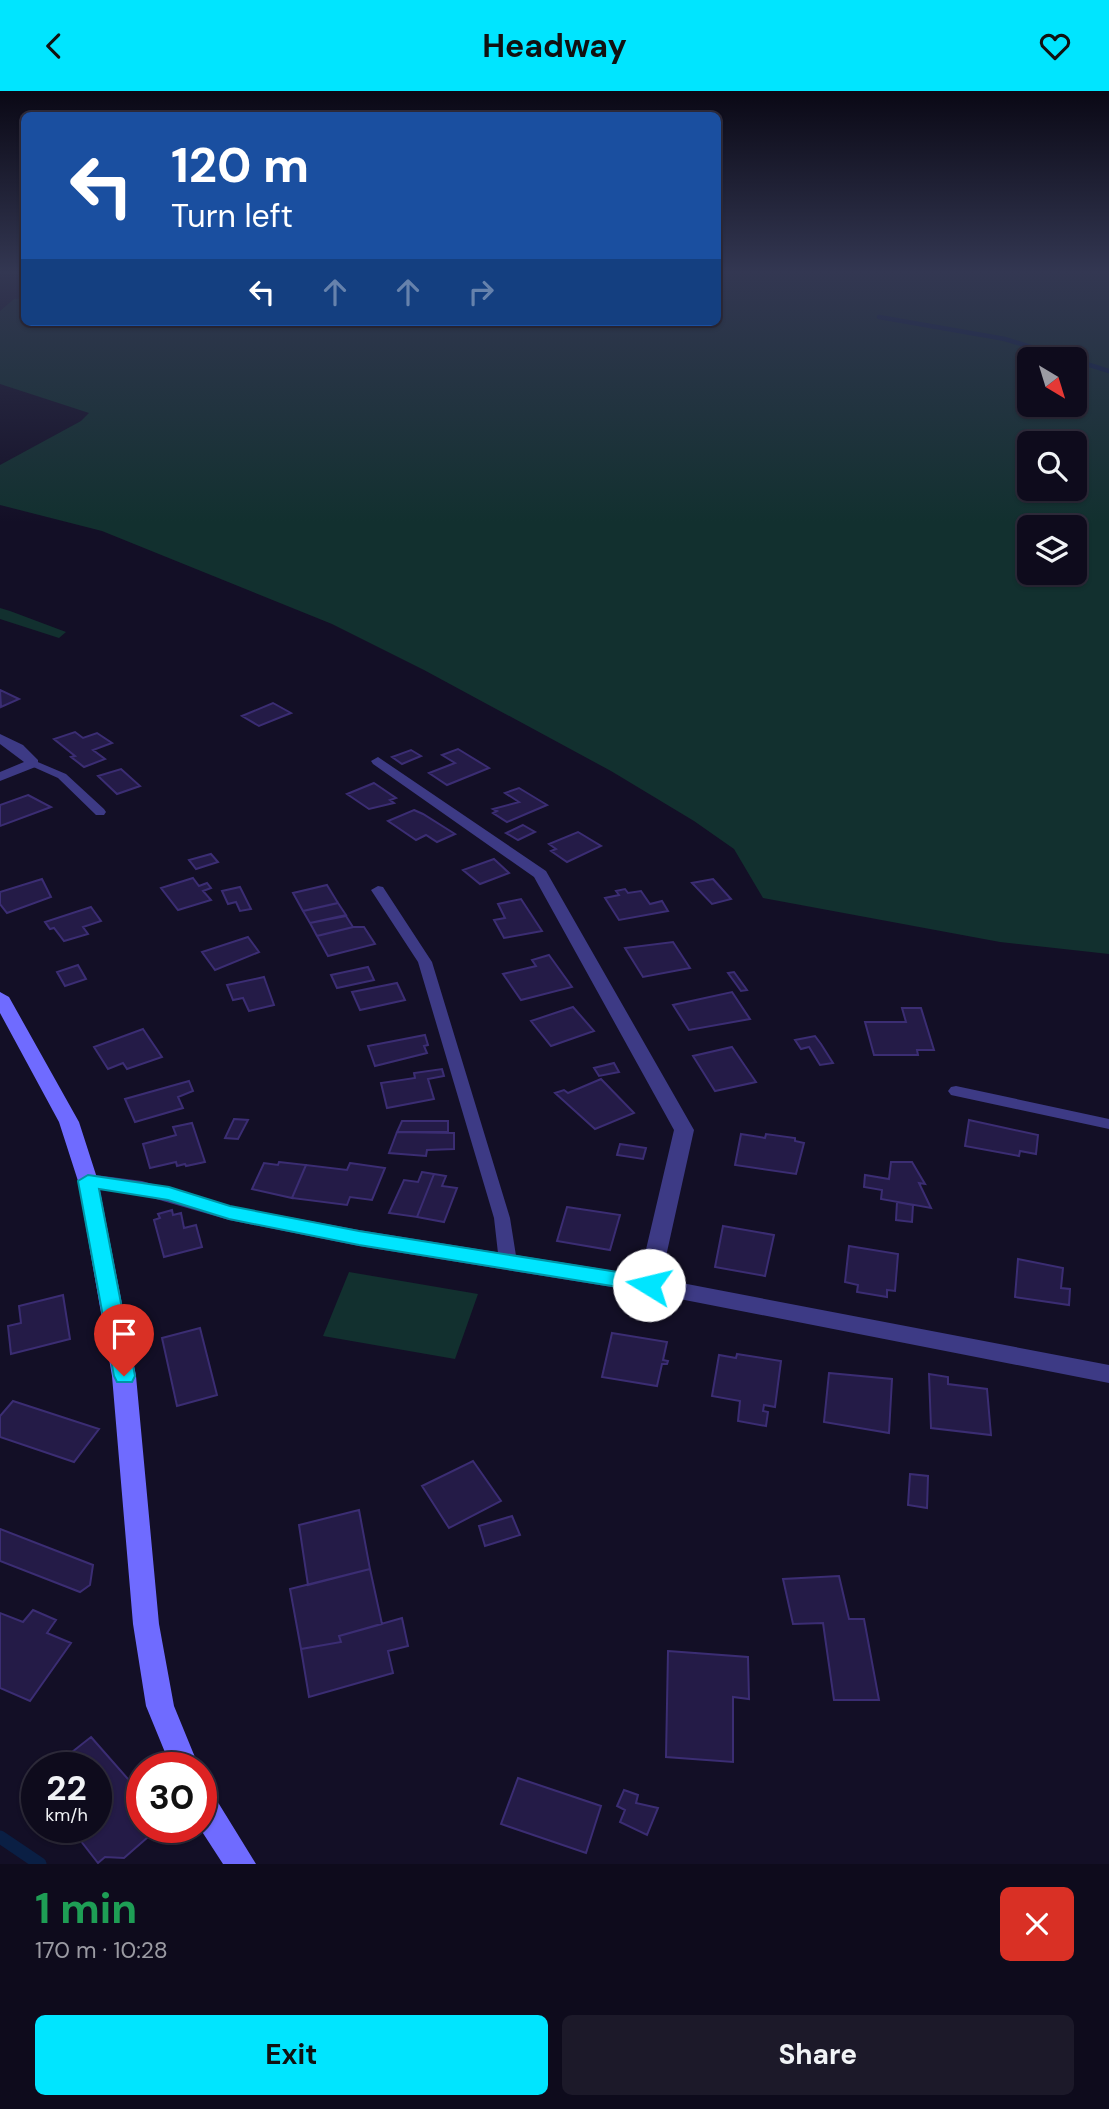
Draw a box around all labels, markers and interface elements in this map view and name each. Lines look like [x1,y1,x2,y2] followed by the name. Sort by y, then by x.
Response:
[482,25,627,67] text: Headway
[35,27,73,65] icon: back
[1036,27,1074,65] icon: heart
[171,133,309,197] text: 120 m
[56,140,147,231] icon: left
[171,195,293,237] text: Turn left
[243,273,281,311] icon: left
[316,273,354,311] icon: ahead
[389,273,427,311] icon: ahead
[462,273,500,311] icon: right
[1017,347,1087,417] north arrow
[1017,347,1087,585] map controls
[1017,431,1087,501] button: search
[1017,515,1087,585] button: layers
[612,1248,686,1322] position arrow
[94,1304,154,1376] pin
[105,1315,143,1353] icon: arrive
[126,1752,217,1843] speed limit sign: 30
[46,1765,87,1811] text: 22
[45,1803,88,1827] text: km/h
[35,1881,137,1936] text: 1 min
[1000,1887,1074,1961] button: close
[35,1935,168,1965] text: 170 m · 10:28
[35,2015,548,2095] button: Exit
[562,2015,1074,2095] button: Share

